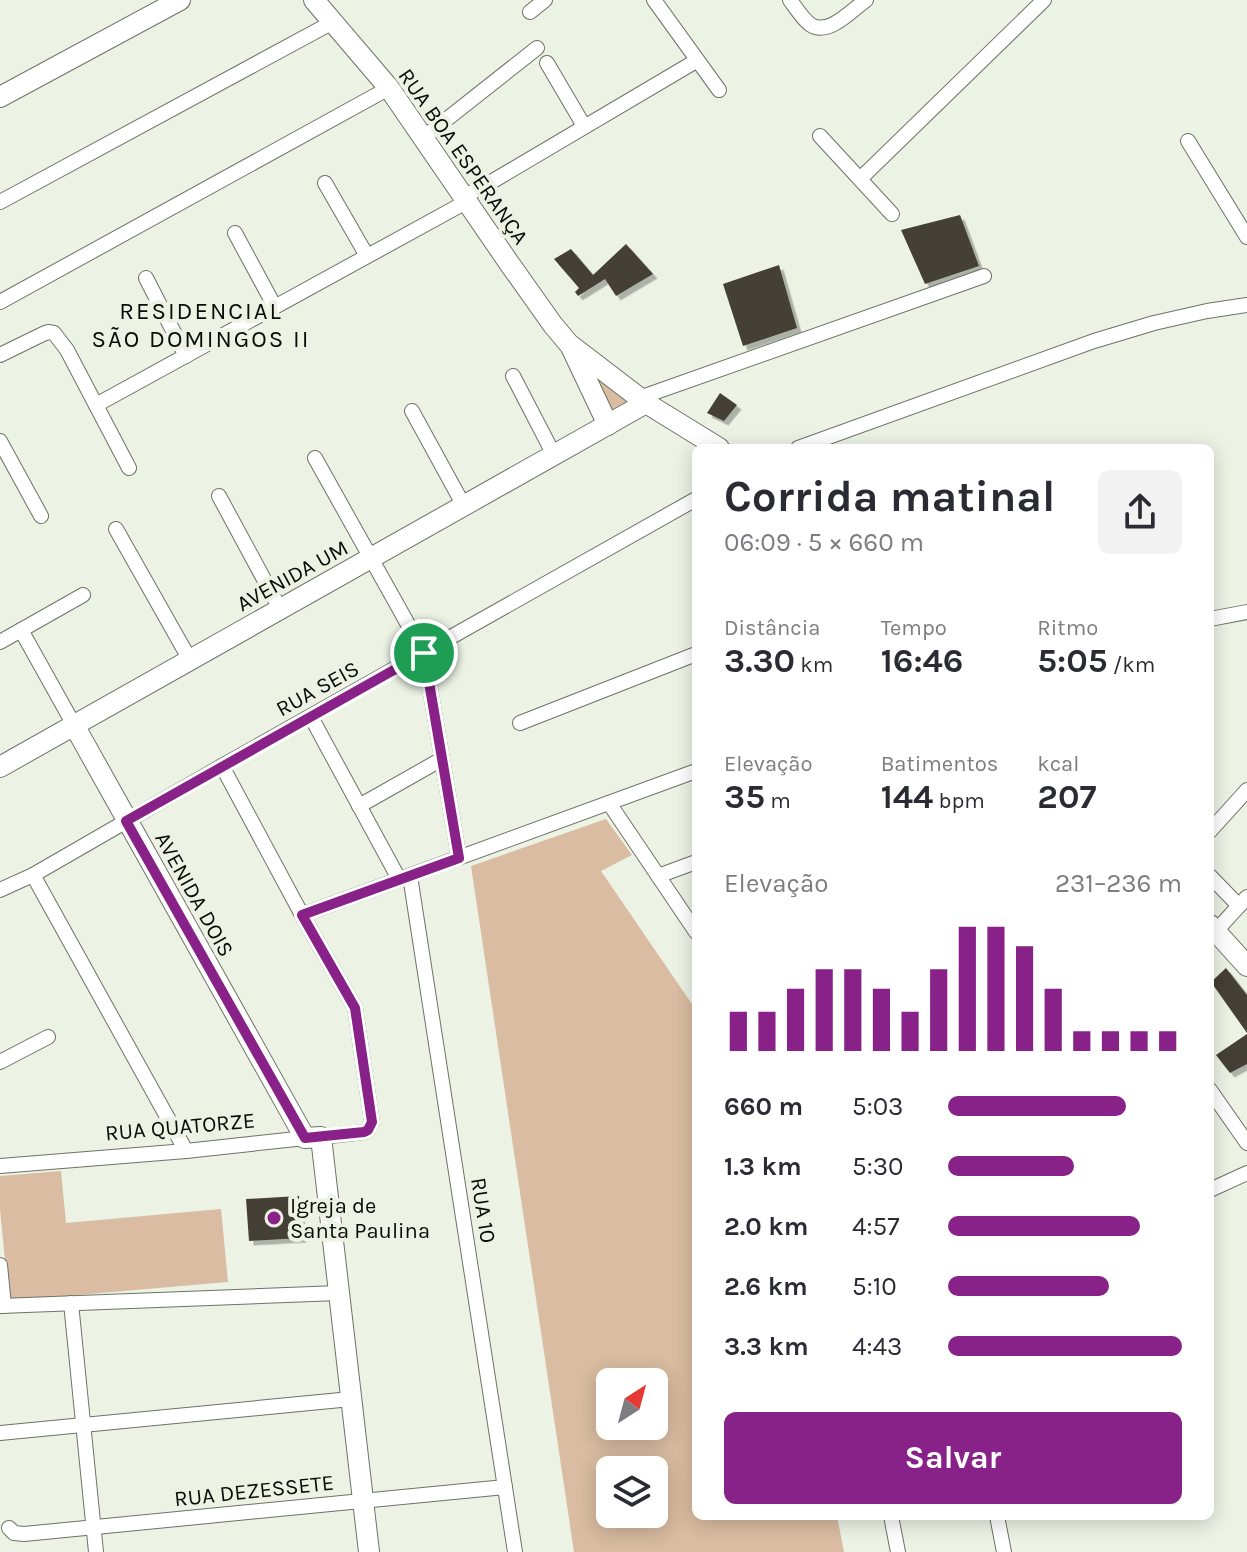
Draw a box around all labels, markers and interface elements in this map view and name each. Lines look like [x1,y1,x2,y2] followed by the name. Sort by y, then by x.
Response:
[393,64,534,250] street label: RUA BOA ESPERANÇA
[92,297,310,353] district label: RESIDENCIAL SÃO DOMINGOS II
[1098,470,1182,554] button: share
[724,471,1055,522] text: Corrida matinal
[724,527,924,558] text: 06:09 · 5 × 660 m
[232,535,353,617] street label: AVENIDA UM
[724,615,820,641] text: Distância
[881,615,947,641] text: Tempo
[1037,615,1098,641] text: Ritmo
[390,619,458,687] pin
[402,631,446,675] icon: arrive
[724,641,795,681] text: 3.30
[881,641,963,681] text: 16:46
[1037,641,1108,681] text: 5:05
[795,652,833,678] text: km
[1108,652,1155,678] text: /km
[271,655,364,722] street label: RUA SEIS
[724,751,812,777] text: Elevação
[881,751,998,777] text: Batimentos
[1037,751,1079,777] text: kcal
[724,777,765,817] text: 35
[881,777,933,817] text: 144
[1037,777,1096,817] text: 207
[765,788,791,814] text: m
[933,788,985,814] text: bpm
[149,828,239,961] street label: AVENIDA DOIS
[724,868,829,899] text: Elevação
[1055,868,1182,899] text: 231–236 m
[724,1091,803,1122] text: 660 m
[852,1091,903,1122] text: 5:03
[104,1107,256,1146] street label: RUA QUATORZE
[724,1151,802,1182] text: 1.3 km
[852,1151,903,1182] text: 5:30
[465,1176,501,1245] street label: RUA 10
[290,1193,430,1244] place label: Igreja de Santa Paulina
[265,1209,283,1227] marker: Igreja de Santa Paulina
[724,1211,808,1242] text: 2.0 km
[852,1211,899,1242] text: 4:57
[724,1271,808,1302] text: 2.6 km
[852,1271,897,1302] text: 5:10
[724,1331,809,1362] text: 3.3 km
[852,1331,902,1362] text: 4:43
[596,1368,668,1440] north arrow
[596,1368,668,1528] map controls
[724,1412,1182,1504] button: Salvar
[596,1456,668,1528] button: layers
[173,1470,335,1512] street label: RUA DEZESSETE

